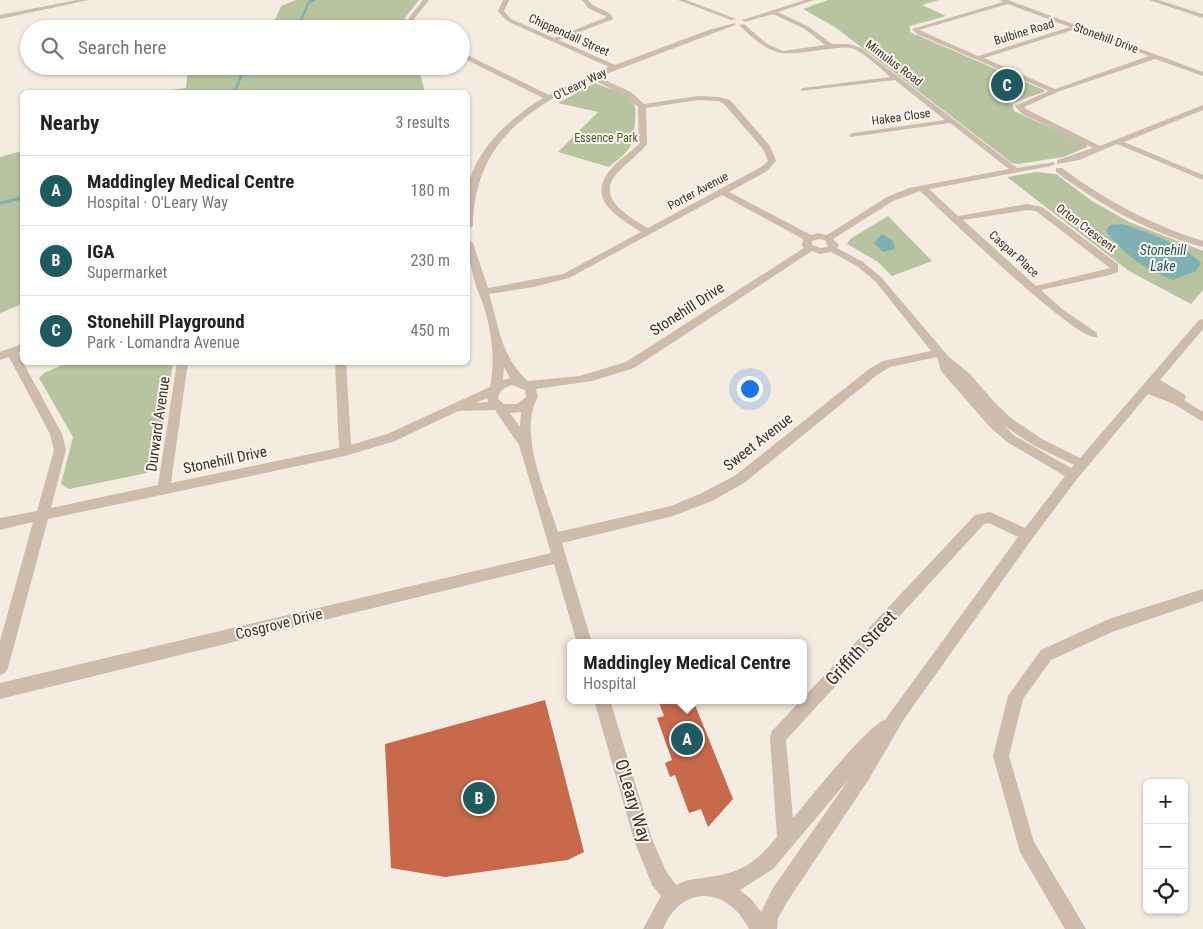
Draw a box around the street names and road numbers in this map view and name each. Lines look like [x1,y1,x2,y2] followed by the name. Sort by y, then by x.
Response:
[527,11,612,59] street label: Chippendall Street
[992,16,1056,48] street label: Bulbine Road
[1072,20,1141,56] street label: Stonehill Drive
[863,37,925,89] street label: Mimulus Road
[551,65,609,103] street label: O'Leary Way
[871,106,932,128] street label: Hakea Close
[665,169,731,213] street label: Porter Avenue
[1053,201,1119,255] street label: Orton Crescent
[986,228,1042,280] street label: Caspar Place
[647,278,727,340] street label: Stonehill Drive
[142,375,174,473] street label: Durward Avenue
[720,409,796,475] street label: Sweet Avenue
[182,442,268,478] street label: Stonehill Drive
[234,605,324,643] street label: Cosgrove Drive
[821,606,900,689] street label: Griffith Street
[611,757,656,846] street label: O'Leary Way

